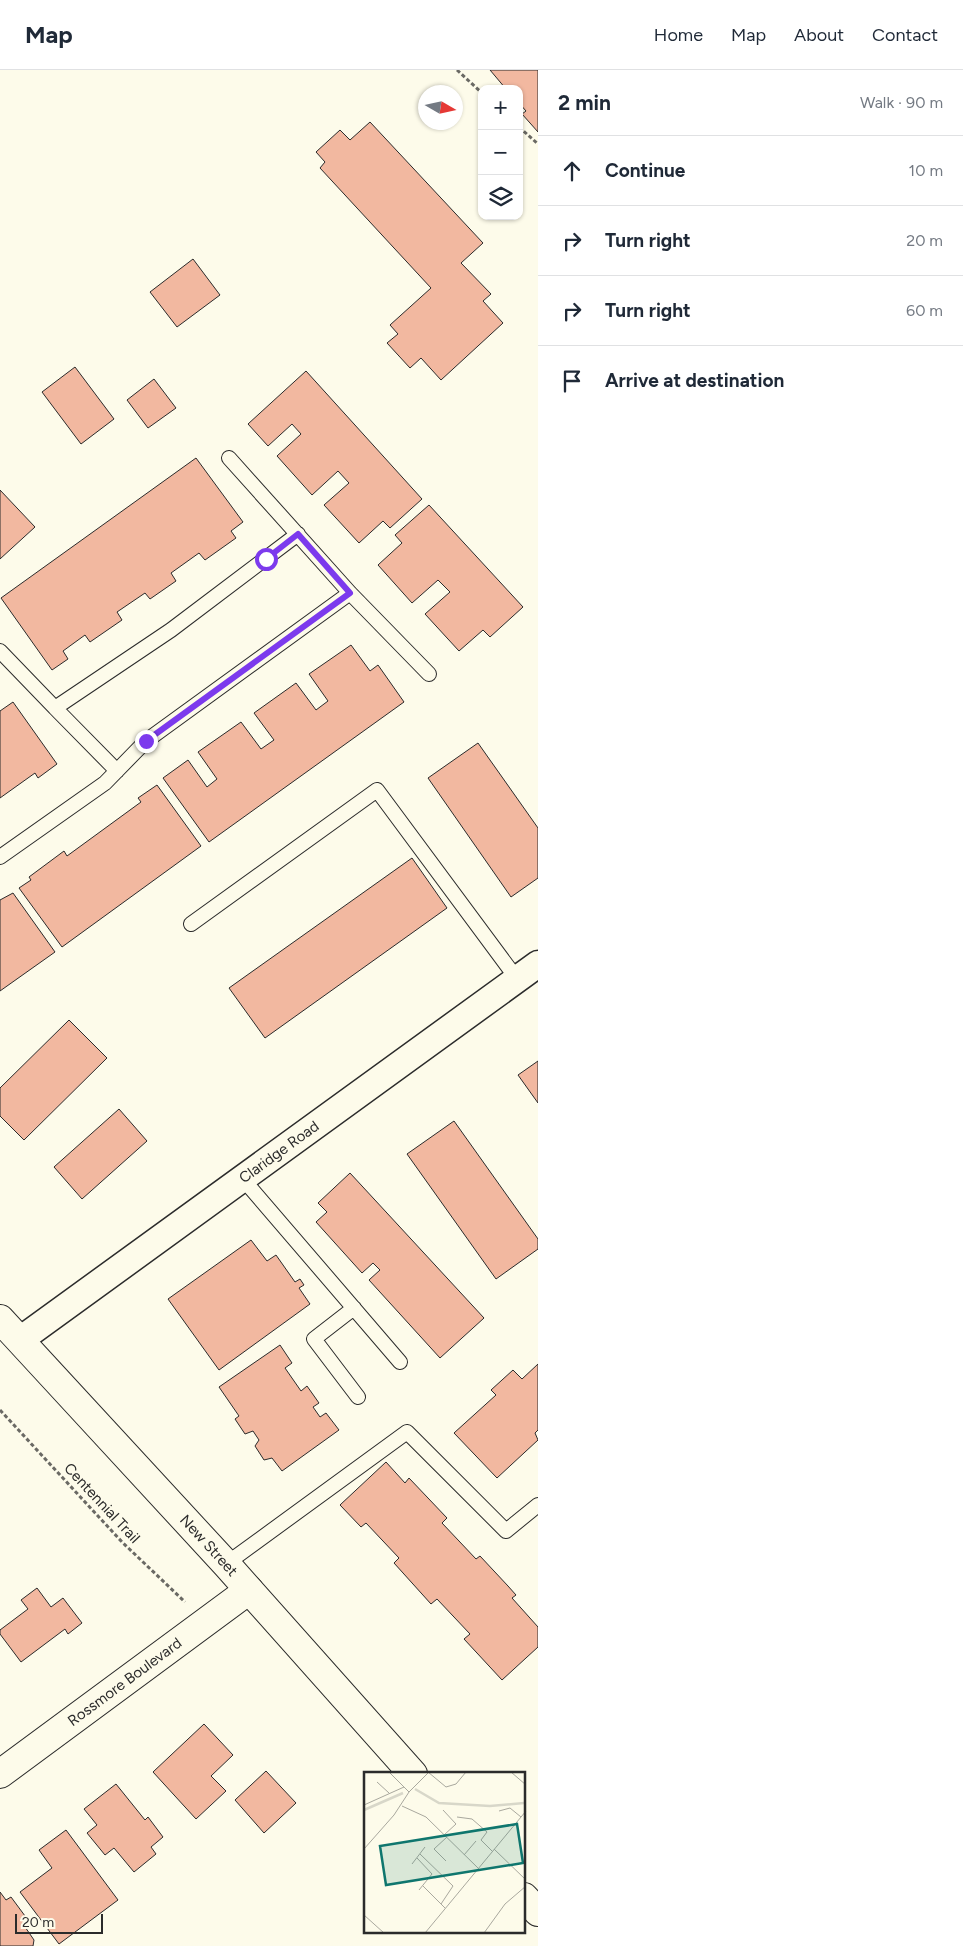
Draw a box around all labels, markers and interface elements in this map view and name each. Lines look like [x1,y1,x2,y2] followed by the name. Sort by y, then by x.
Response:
[25,20,73,49] text: Map
[654,24,703,46] text: Home
[731,24,766,46] text: Map
[794,24,844,46] text: About
[872,24,938,46] text: Contact
[418,85,463,130] north arrow
[478,85,523,220] map controls
[478,85,523,130] button: +
[558,90,611,115] text: 2 min
[860,93,943,112] text: Walk · 90 m
[478,130,523,175] button: −
[558,157,586,185] icon: ahead
[605,159,685,182] text: Continue
[909,161,943,180] text: 10 m
[478,175,523,220] button: layers
[558,227,586,255] icon: right
[605,229,691,252] text: Turn right
[906,231,943,250] text: 20 m
[558,297,586,325] icon: right
[605,299,691,322] text: Turn right
[906,301,943,320] text: 60 m
[558,367,586,395] icon: arrive
[605,369,784,392] text: Arrive at destination
[255,548,278,571] route start
[135,730,158,753] route end
[235,1117,322,1187] street label: Claridge Road
[60,1459,144,1547] street label: Centennial Trail
[176,1511,242,1580] street label: New Street
[64,1634,185,1730] street label: Rossmore Boulevard
[364,1772,526,1934] inset map
[15,1911,102,1934] scale bar
[22,1914,54,1931] text: 20 m

